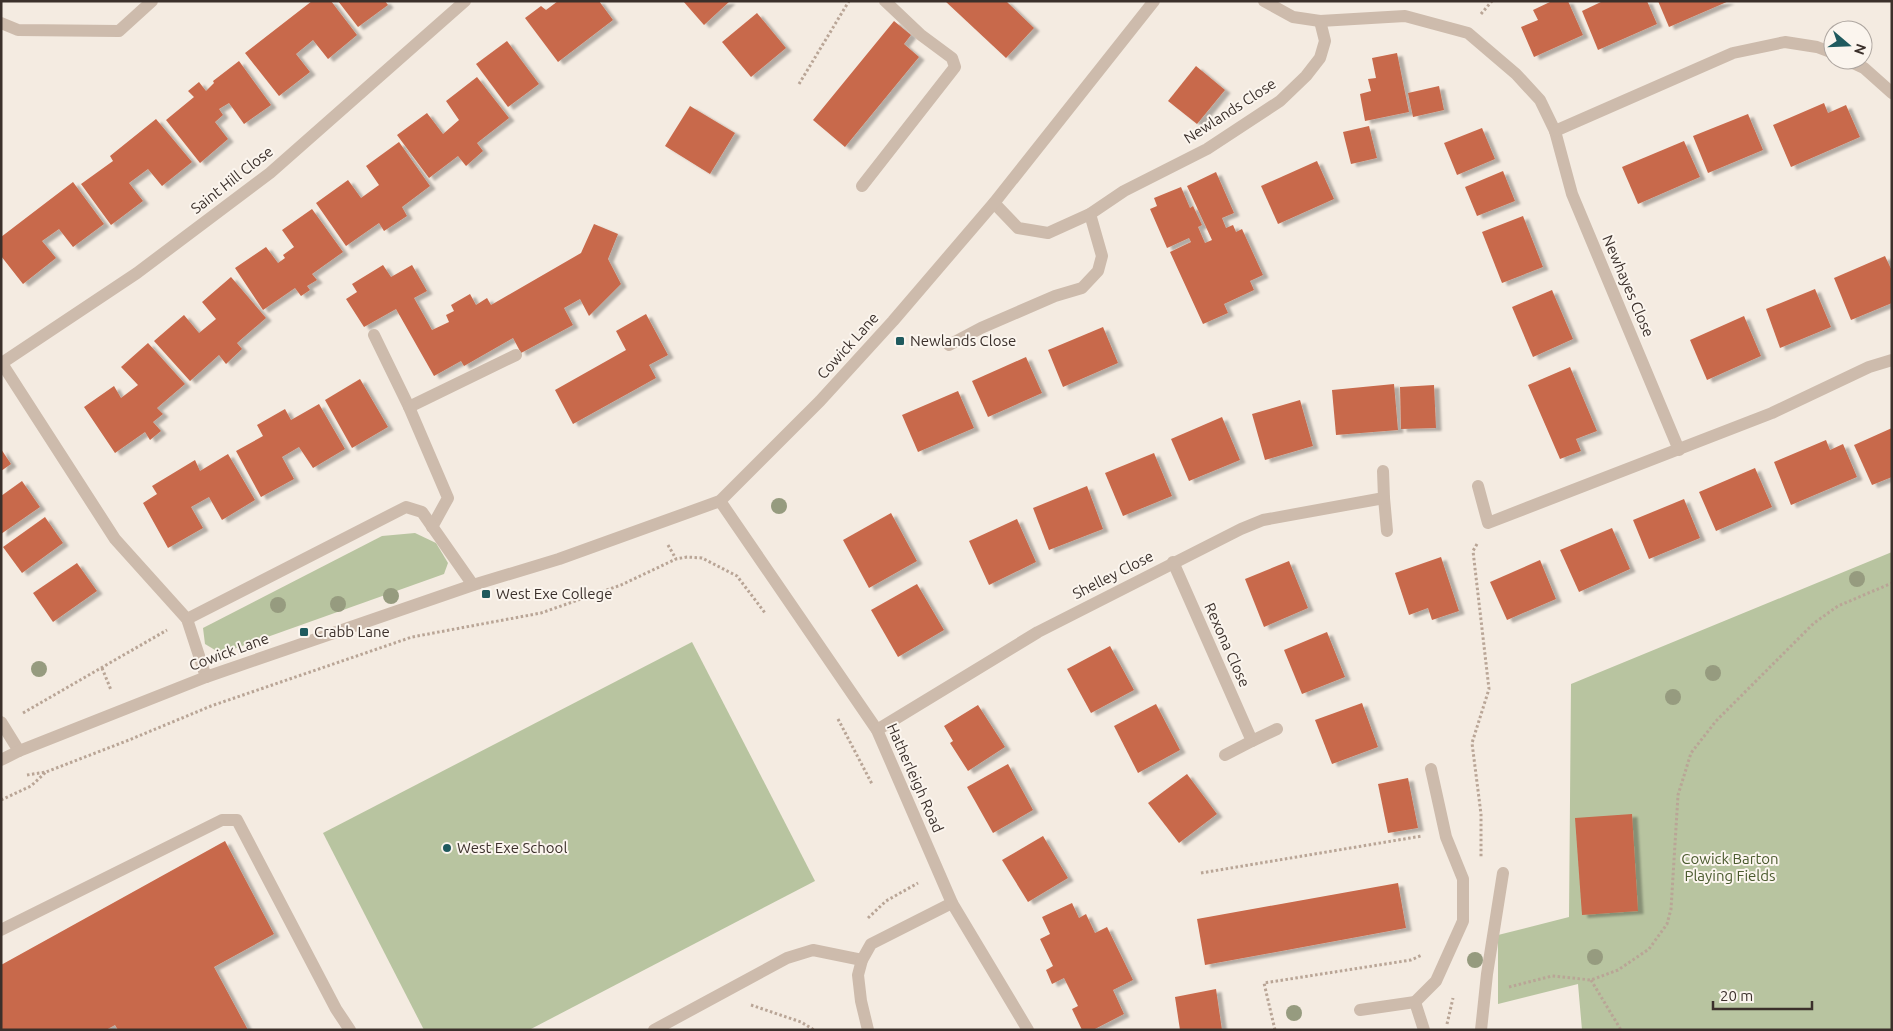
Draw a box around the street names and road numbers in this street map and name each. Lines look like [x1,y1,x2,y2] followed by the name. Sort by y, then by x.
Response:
[1181,75,1279,147] street label: Newlands Close
[187,142,276,217] street label: Saint Hill Close
[1599,232,1658,339] street label: Newhayes Close
[813,309,882,382] street label: Cowick Lane
[1070,547,1156,602] street label: Shelley Close
[1201,600,1254,689] street label: Rexona Close
[187,629,271,674] street label: Cowick Lane
[884,721,947,835] street label: Hatherleigh Road

